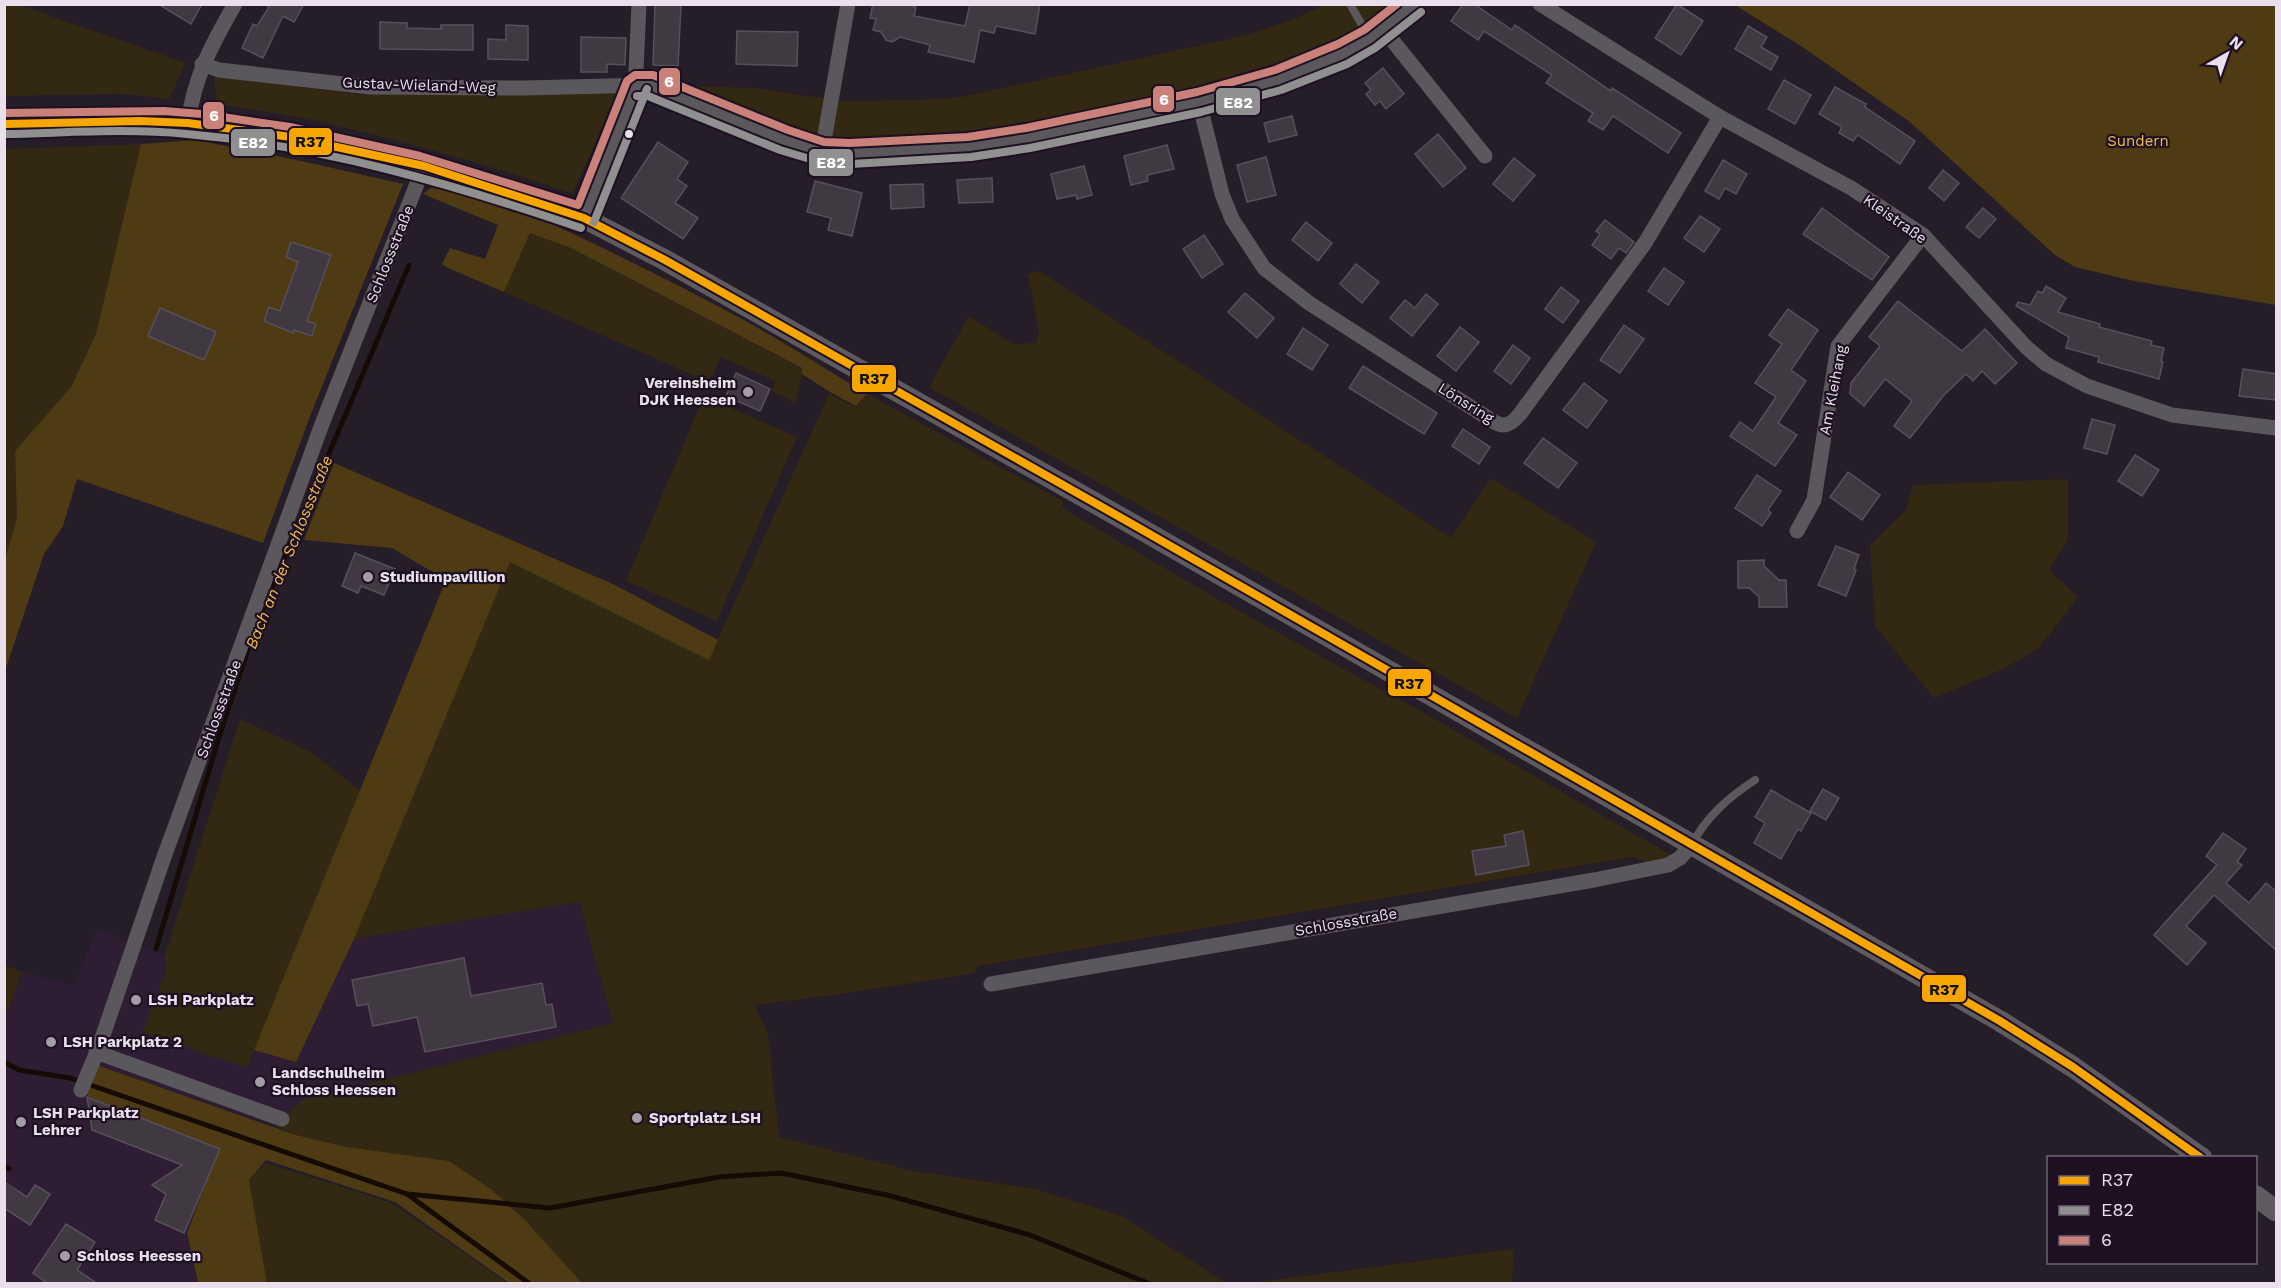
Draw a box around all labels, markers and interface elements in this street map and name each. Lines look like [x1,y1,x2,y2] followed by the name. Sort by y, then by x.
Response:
[2197,24,2257,84] north arrow
[2226,32,2247,54] text: N
[658,67,681,96] line badge: 6
[664,72,674,91] text: 6
[342,73,496,97] street label: Gustav-Wieland-Weg
[1152,85,1175,113] line badge: 6
[1215,87,1261,116] line badge: E82
[1159,90,1169,109] text: 6
[1223,93,1253,112] text: E82
[202,101,225,130] line badge: 6
[209,106,219,125] text: 6
[288,127,333,156] line badge: R37
[230,128,276,157] line badge: E82
[623,128,635,140] unlabelled marker
[295,132,325,151] text: R37
[2107,132,2169,150] park label: Sundern
[238,133,268,152] text: E82
[808,148,854,177] line badge: E82
[816,153,846,172] text: E82
[1860,191,1930,247] street label: Kleistraße
[362,203,418,305] street label: Schlossstraße
[1815,343,1851,437] street label: Am Kleihang
[851,364,897,393] line badge: R37
[859,369,889,388] text: R37
[639,374,736,409] place label: Vereinsheim DJK Heessen
[1435,379,1497,427] street label: Lönsring
[741,385,755,399] marker: Vereinsheim DJK Heessen
[241,453,337,651] water label: Bach an der Schlossstraße
[380,568,506,586] place label: Studiumpavillion
[361,570,375,584] marker: Studiumpavillion
[193,657,245,761] street label: Schlossstraße
[1387,668,1432,697] line badge: R37
[1394,674,1424,693] text: R37
[1294,904,1398,940] street label: Schlossstraße
[1921,974,1967,1003] line badge: R37
[1929,980,1959,999] text: R37
[148,991,254,1009] place label: LSH Parkplatz
[129,993,143,1007] marker: LSH Parkplatz
[63,1033,182,1051] place label: LSH Parkplatz 2
[44,1035,58,1049] marker: LSH Parkplatz 2
[272,1064,396,1099] place label: Landschulheim Schloss Heessen
[253,1075,267,1089] marker: Landschulheim Schloss Heessen
[33,1104,139,1139] place label: LSH Parkplatz Lehrer
[649,1109,761,1127] place label: Sportplatz LSH
[630,1111,644,1125] marker: Sportplatz LSH
[14,1115,28,1129] marker: LSH Parkplatz Lehrer
[2047,1156,2257,1264] legend
[2101,1169,2133,1190] text: R37
[2101,1199,2134,1220] text: E82
[2101,1229,2112,1250] text: 6
[77,1247,201,1265] place label: Schloss Heessen
[58,1249,72,1263] marker: Schloss Heessen

